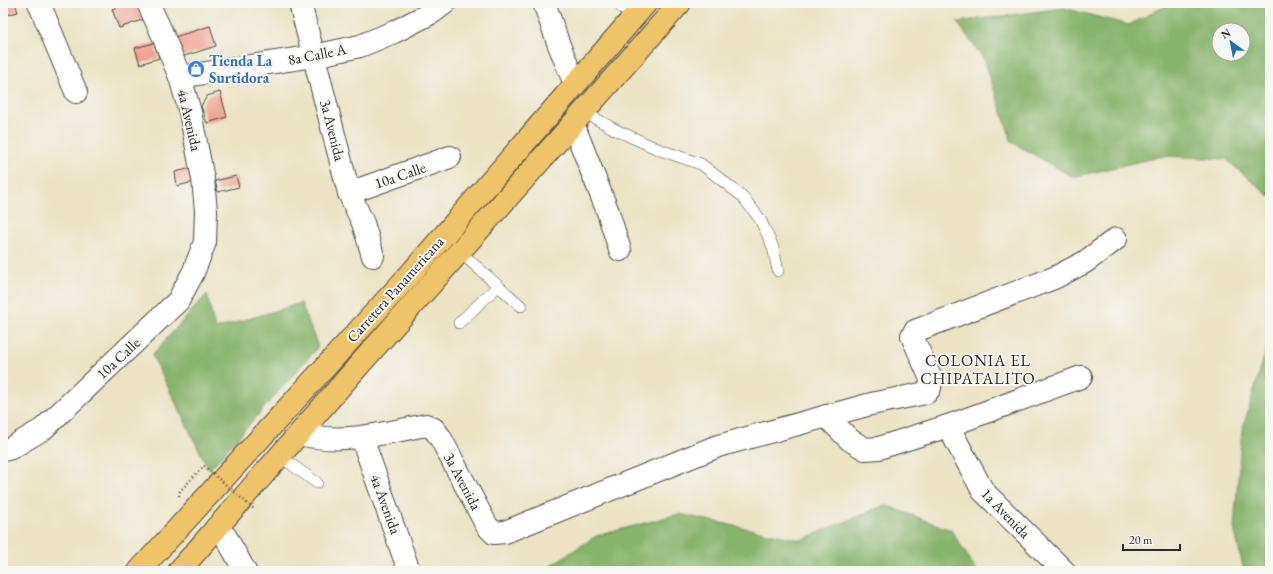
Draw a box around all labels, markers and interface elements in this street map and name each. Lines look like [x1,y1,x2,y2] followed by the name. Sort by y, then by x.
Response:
[1211,22,1251,62] north arrow
[1218,25,1233,42] text: N
[286,39,348,69] street label: 8a Calle A
[209,51,272,87] place label: Tienda La Surtidora
[186,59,206,79] shop icon: Tienda La Surtidora
[174,87,206,153] street label: 4a Avenida
[316,97,350,163] street label: 3a Avenida
[372,157,428,193] street label: 10a Calle
[342,232,448,346] street label: Carretera Panamericana
[92,333,144,383] street label: 10a Calle
[920,350,1036,389] district label: COLONIA EL CHIPATALITO
[440,449,486,513] street label: 3a Avenida
[366,471,406,537] street label: 4a Avenida
[977,484,1035,542] street label: 1a Avenida
[1123,526,1180,552] scale bar
[1129,532,1153,548] text: 20 m

